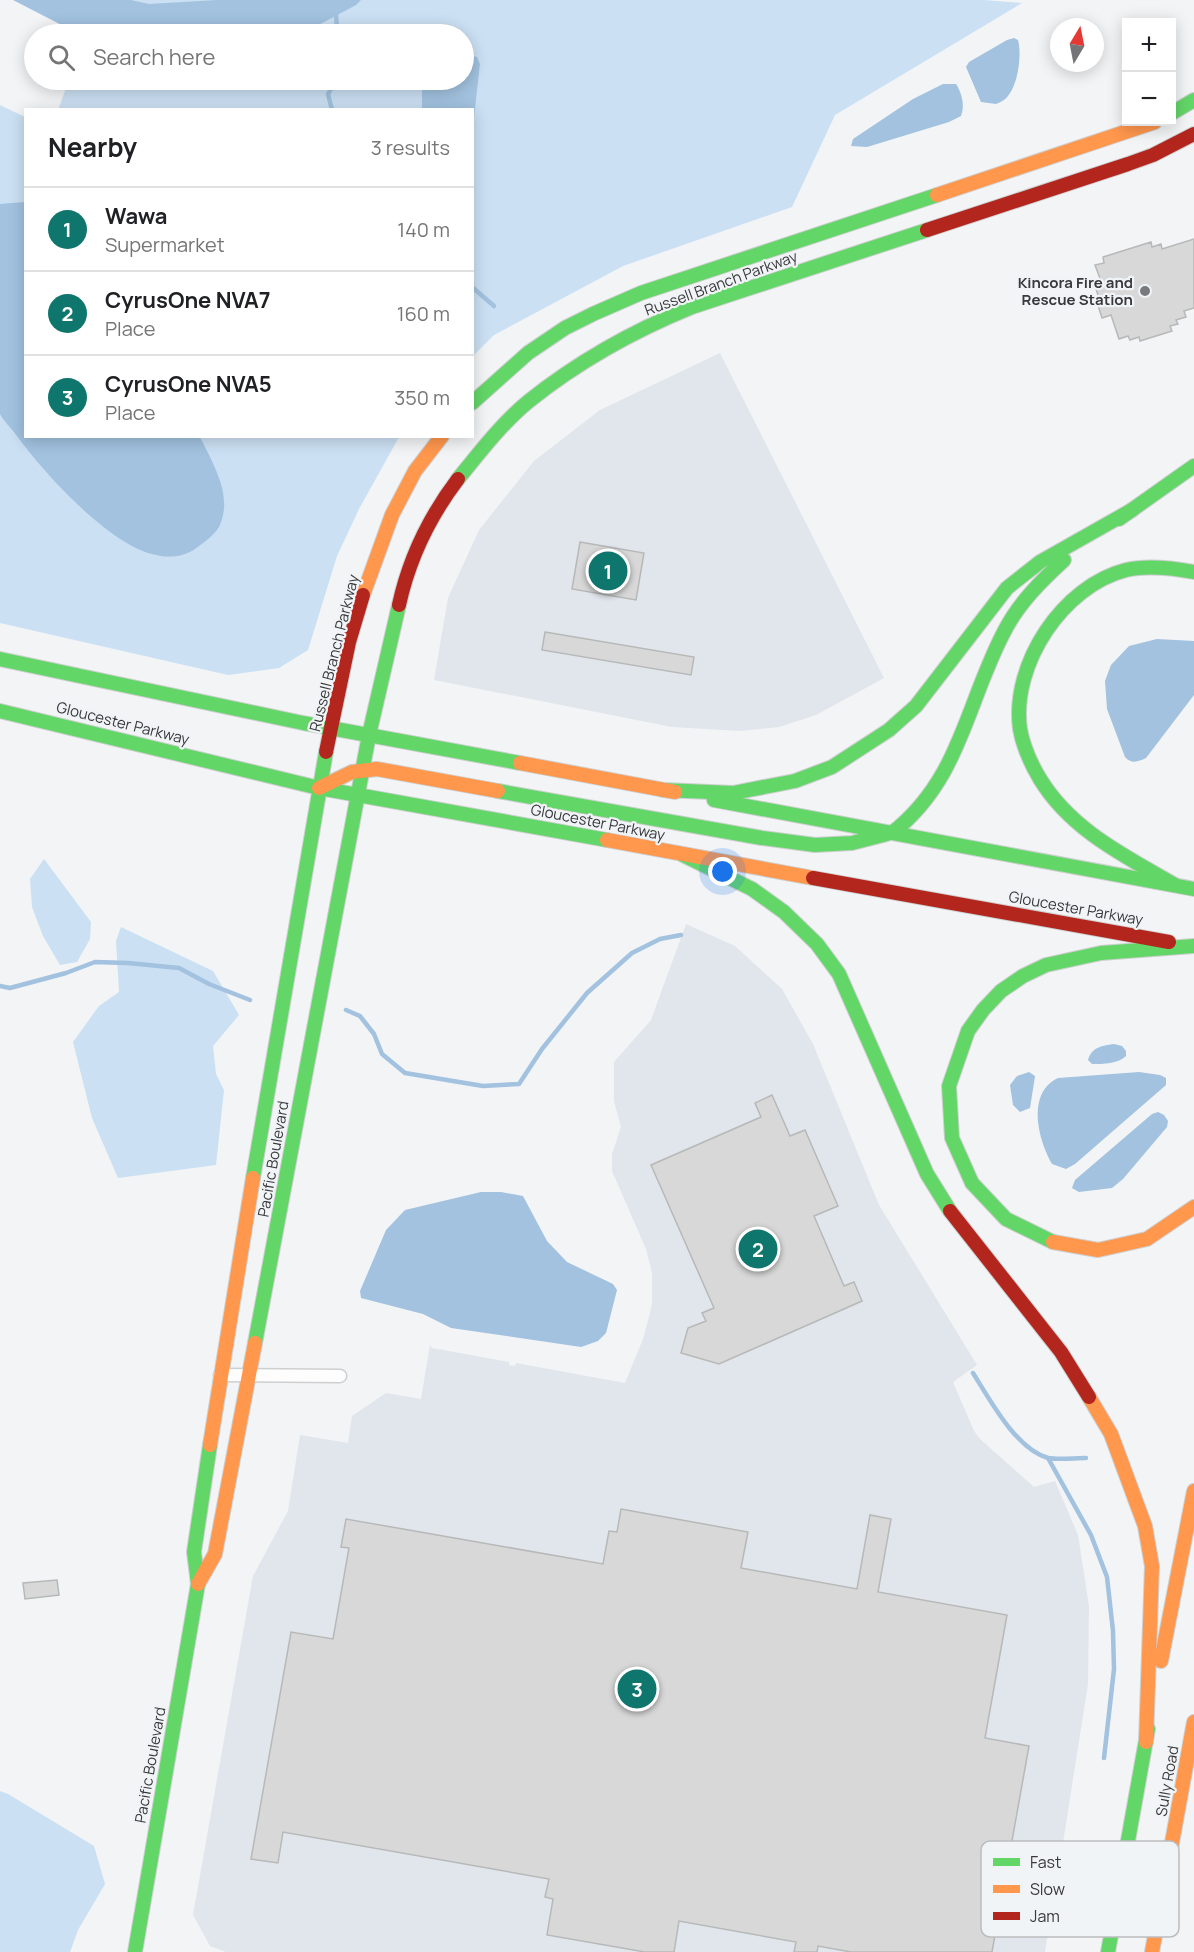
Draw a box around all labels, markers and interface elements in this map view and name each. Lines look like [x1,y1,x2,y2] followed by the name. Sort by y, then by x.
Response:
[1050,18,1104,72] north arrow
[1122,18,1176,126] map controls
[1122,18,1176,72] button: +
[24,24,474,90] search box
[45,41,78,74] icon: search
[93,42,215,72] text: Search here
[1122,72,1176,126] button: −
[48,129,137,165] text: Nearby
[371,134,450,161] text: 3 results
[105,201,167,231] text: Wawa
[63,216,72,243] text: 1
[397,216,450,243] text: 140 m
[105,231,225,258] text: Supermarket
[642,246,800,320] street label: Russell Branch Parkway
[1018,272,1133,310] place label: Kincora Fire and Rescue Station
[1138,284,1152,298] marker: Kincora Fire and Rescue Station
[105,285,271,315] text: CyrusOne NVA7
[62,300,73,327] text: 2
[397,300,450,327] text: 160 m
[105,315,155,342] text: Place
[105,369,272,399] text: CyrusOne NVA5
[62,384,73,411] text: 3
[394,384,450,411] text: 350 m
[105,399,155,426] text: Place
[588,548,628,594] pin: 1
[304,572,364,734] street label: Russell Branch Parkway
[54,696,192,750] street label: Gloucester Parkway
[529,799,667,845] street label: Gloucester Parkway
[708,857,737,886] your location
[1007,886,1145,930] street label: Gloucester Parkway
[252,1099,294,1219] street label: Pacific Boulevard
[738,1226,777,1272] pin: 2
[618,1666,656,1712] pin: 3
[129,1705,171,1825] street label: Pacific Boulevard
[1150,1744,1184,1818] street label: Sully Road
[981,1841,1179,1937] legend
[1030,1851,1061,1873] text: Fast
[1030,1878,1065,1900] text: Slow
[1030,1905,1060,1927] text: Jam

